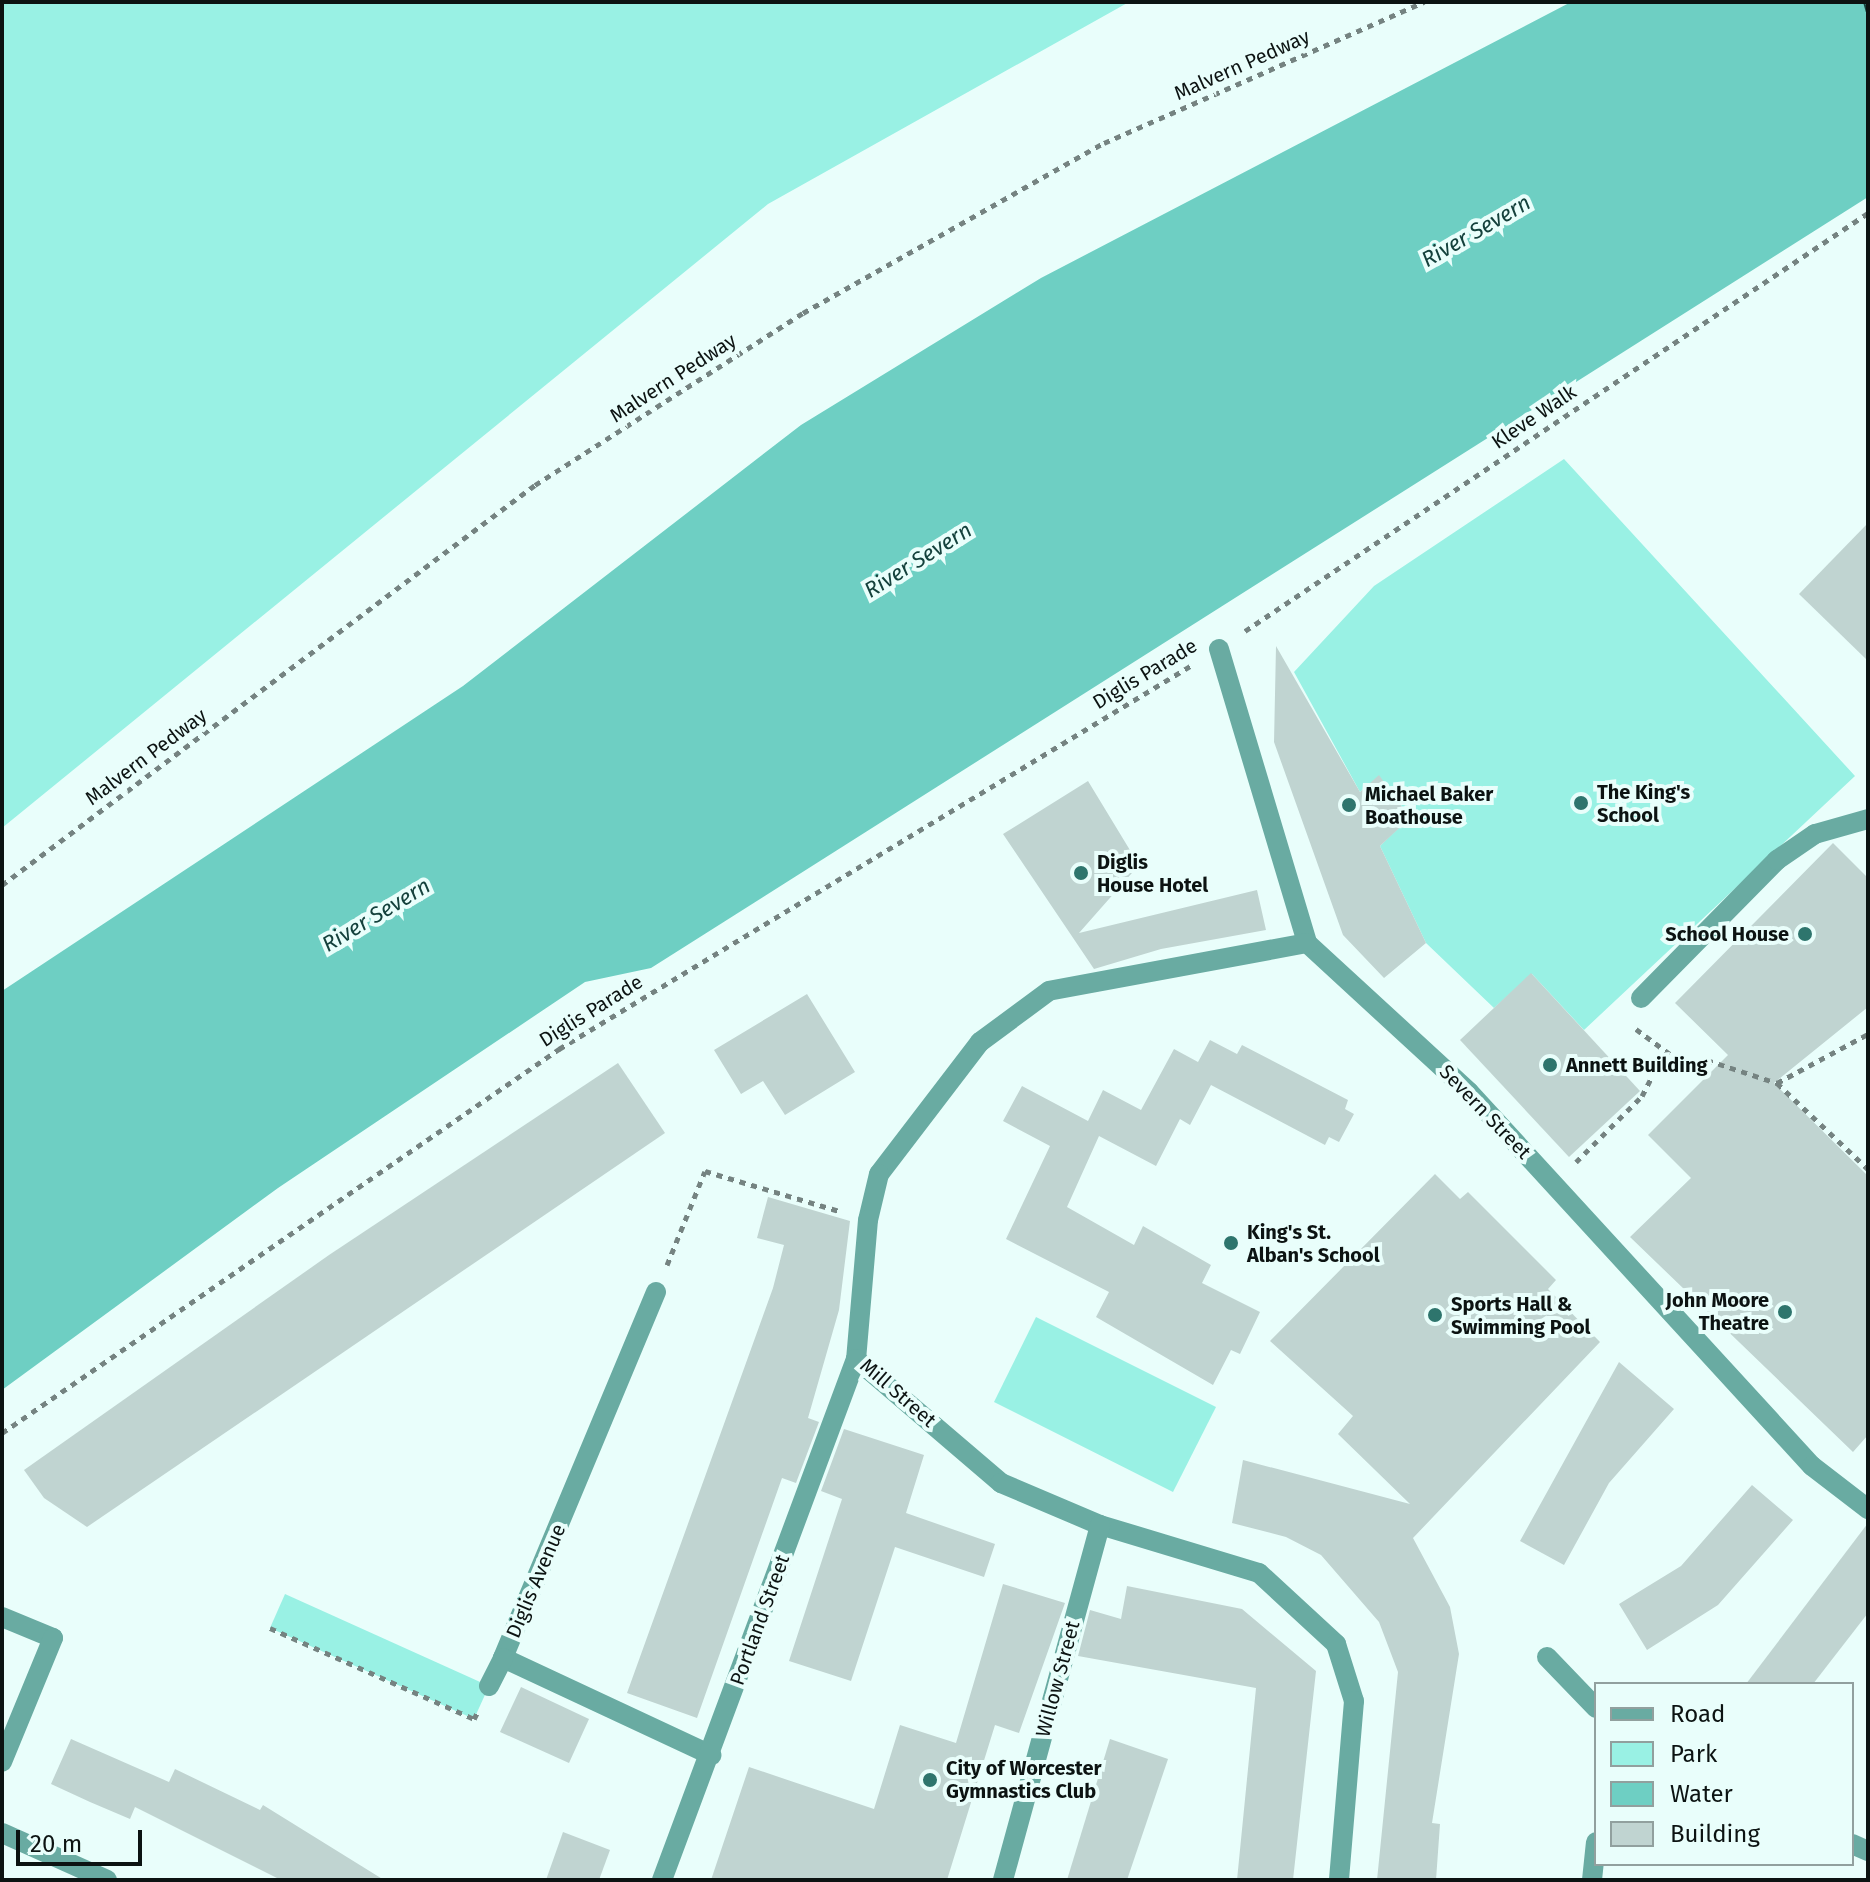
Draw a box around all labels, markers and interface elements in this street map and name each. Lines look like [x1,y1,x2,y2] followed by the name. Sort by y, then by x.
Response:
[1171,24,1313,106] street label: Malvern Pedway
[1417,189,1535,273] water label: River Severn
[605,328,741,428] street label: Malvern Pedway
[1487,380,1581,454] street label: Kleve Walk
[859,517,977,603] water label: River Severn
[1089,634,1201,714] street label: Diglis Parade
[81,704,211,810] street label: Malvern Pedway
[1597,780,1690,827] place label: The King's School
[1365,782,1493,829] place label: Michael Baker Boathouse
[1572,794,1590,812] marker: The King's School
[1340,796,1358,814] marker: Michael Baker Boathouse
[1097,850,1208,897] place label: Diglis House Hotel
[1072,864,1090,882] marker: Diglis House Hotel
[317,872,435,958] water label: River Severn
[1665,922,1789,946] place label: School House
[1796,925,1814,943] marker: School House
[535,970,647,1052] street label: Diglis Parade
[1566,1053,1708,1077] place label: Annett Building
[1541,1056,1559,1074] marker: Annett Building
[1434,1060,1536,1164] street label: Severn Street
[1247,1220,1380,1267] place label: King's St. Alban's School
[1222,1234,1240,1252] marker: King's St. Alban's School
[1666,1288,1769,1335] place label: John Moore Theatre
[1451,1292,1590,1339] place label: Sports Hall & Swimming Pool
[1776,1303,1794,1321] marker: John Moore Theatre
[1426,1306,1444,1324] marker: Sports Hall & Swimming Pool
[855,1354,941,1432] street label: Mill Street
[501,1520,571,1642] street label: Diglis Avenue
[725,1551,795,1689] street label: Portland Street
[1031,1618,1085,1740] street label: Willow Street
[1594,1682,1854,1866] legend
[1670,1700,1725,1728] text: Road
[1670,1740,1717,1768] text: Park
[946,1756,1102,1803] place label: City of Worcester Gymnastics Club
[921,1771,939,1789] marker: City of Worcester Gymnastics Club
[1670,1780,1733,1808] text: Water
[20,1814,146,1864] scale bar
[1670,1820,1760,1848] text: Building
[30,1830,82,1858] text: 20 m

